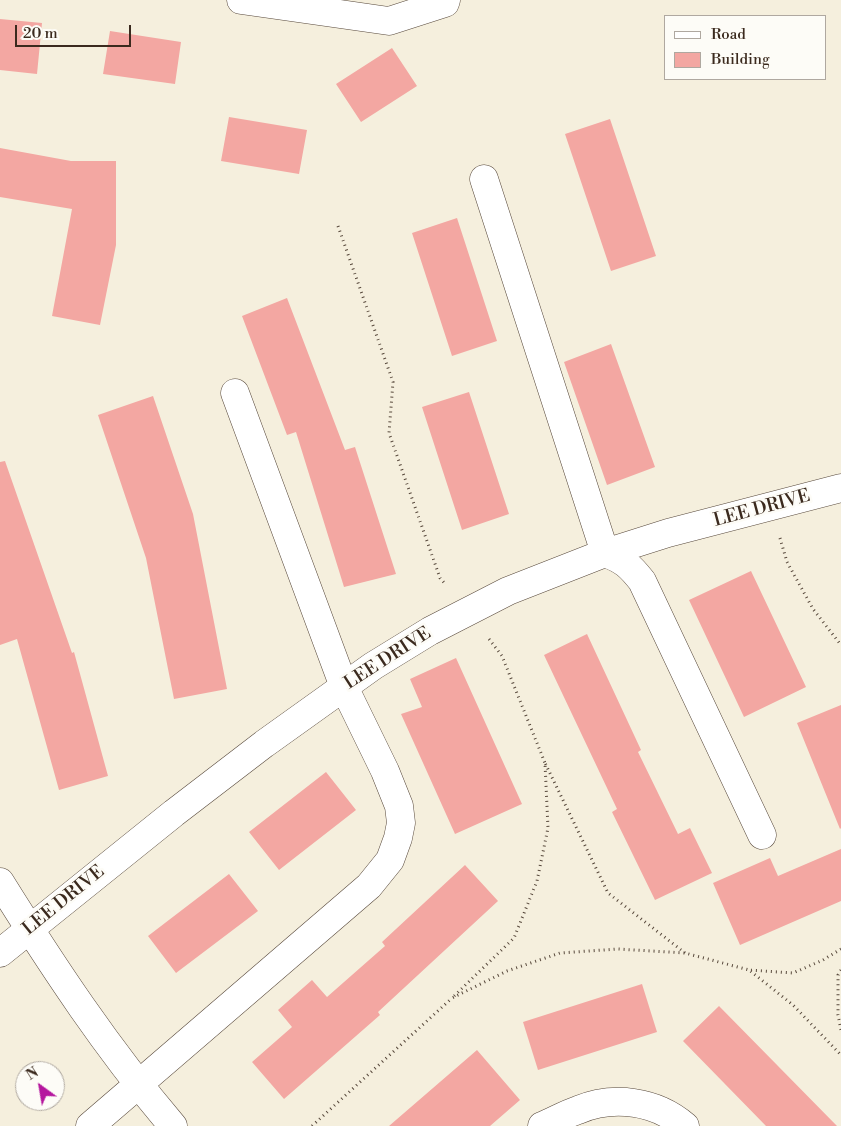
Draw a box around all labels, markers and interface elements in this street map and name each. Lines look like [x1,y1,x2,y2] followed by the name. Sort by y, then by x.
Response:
[18,15,134,47] scale bar
[664,15,826,80] legend
[23,24,58,43] text: 20 m
[711,25,746,44] text: Road
[711,50,770,69] text: Building
[711,486,813,532] street label: LEE DRIVE
[341,623,435,695] street label: LEE DRIVE
[19,861,109,941] street label: LEE DRIVE
[15,1061,65,1111] north arrow
[23,1064,42,1085] text: N

